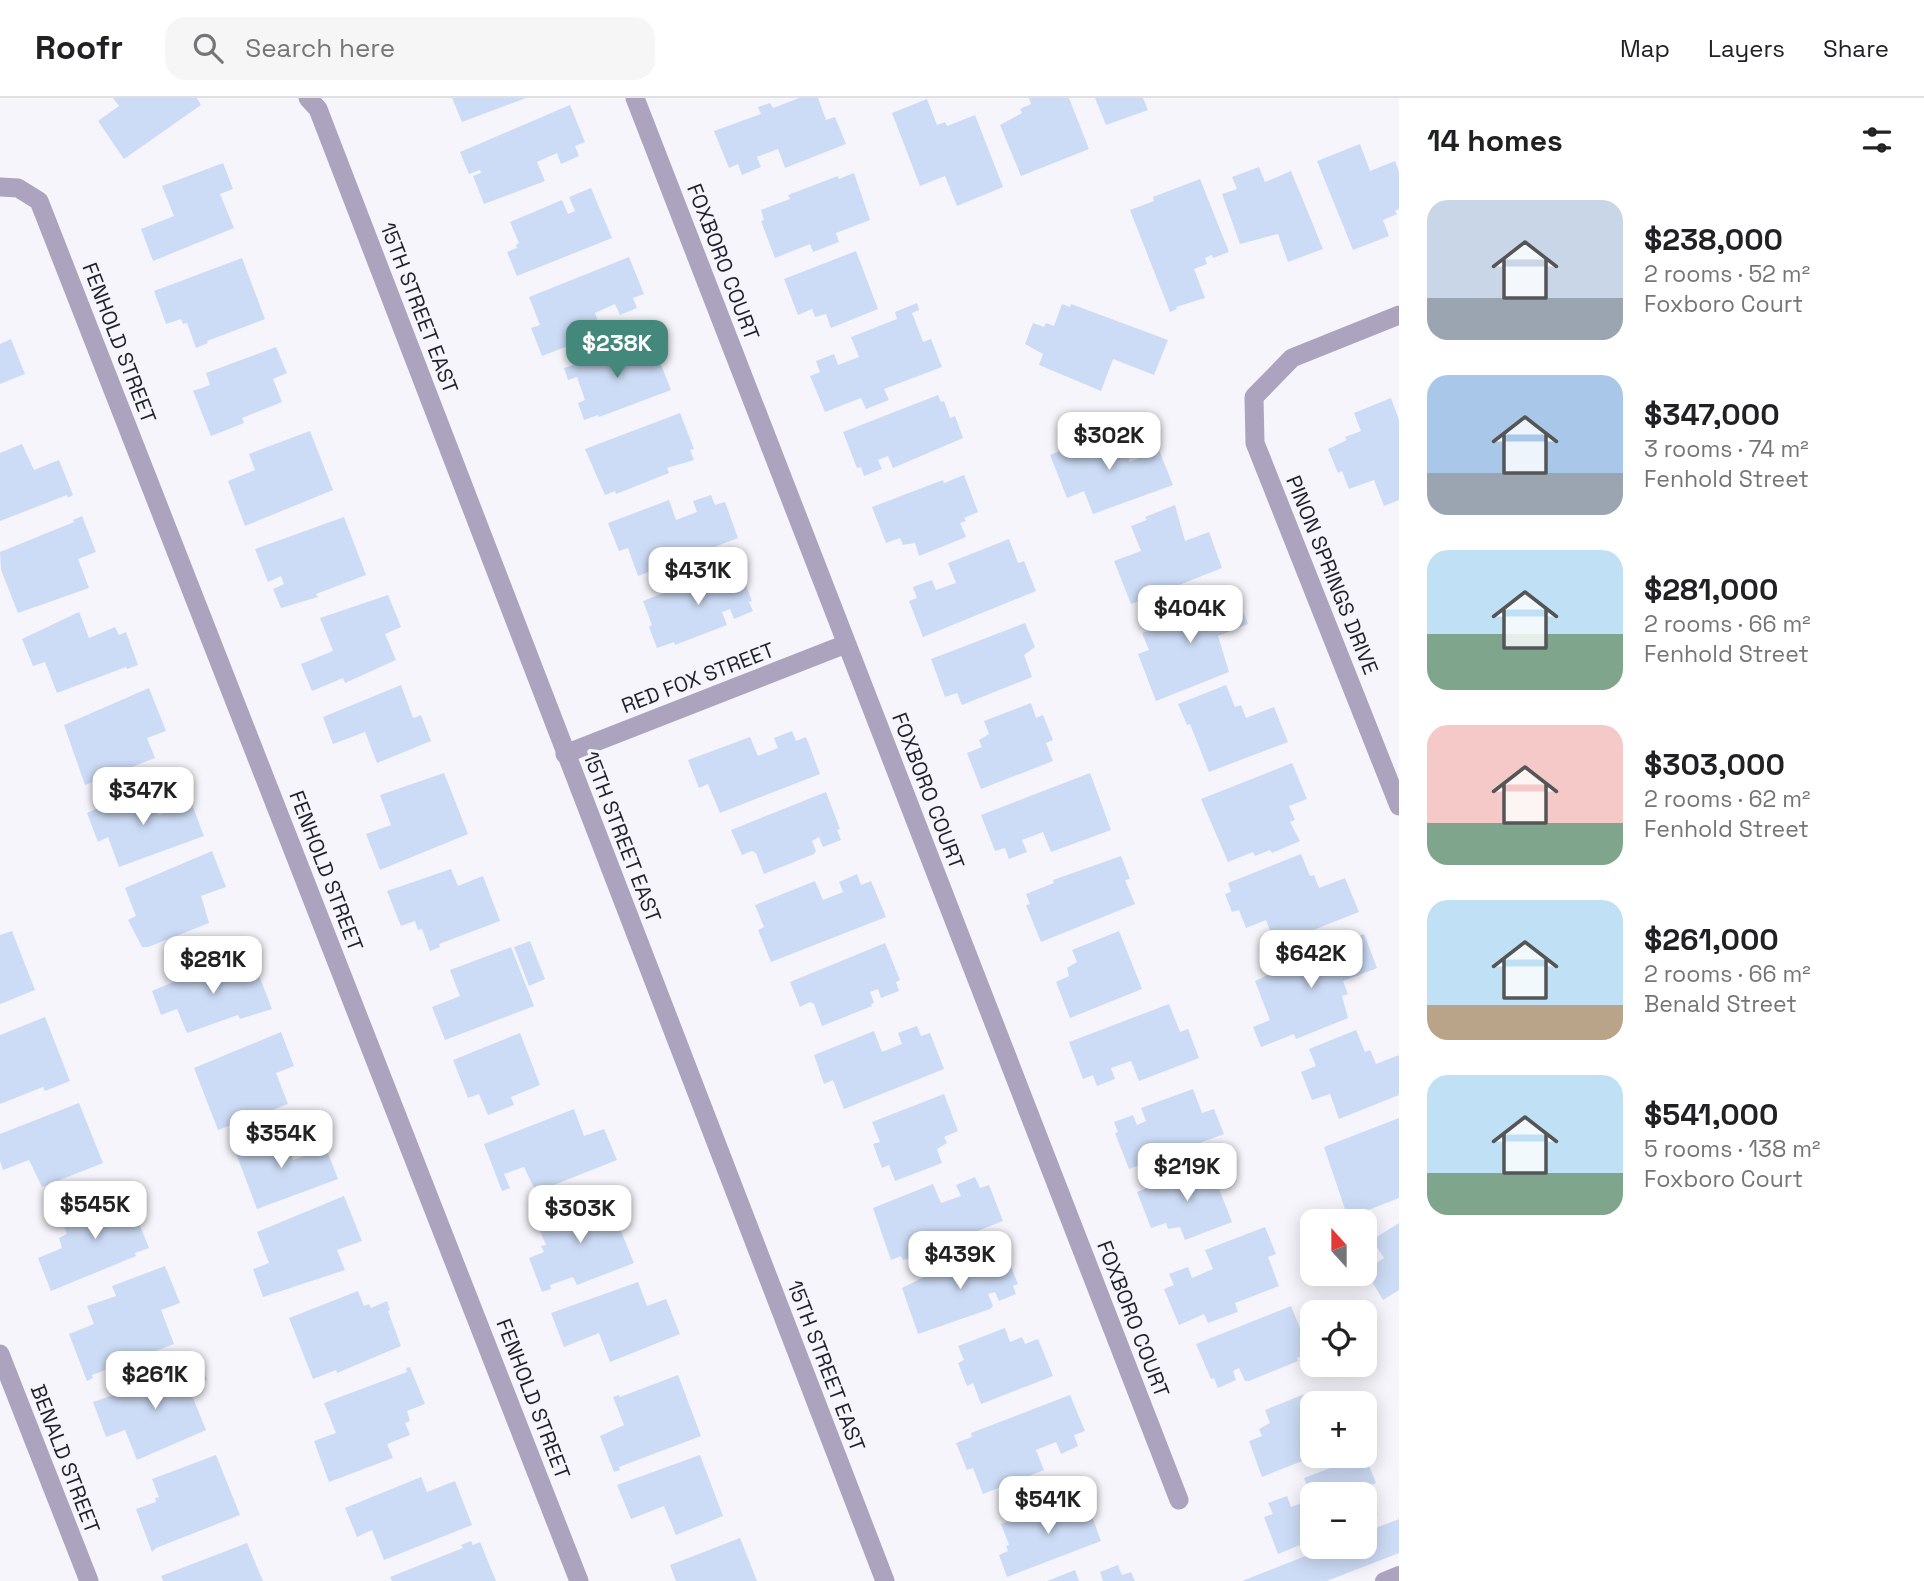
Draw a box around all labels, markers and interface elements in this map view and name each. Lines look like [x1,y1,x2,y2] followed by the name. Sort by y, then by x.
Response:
[165,17,655,80] search box
[35,27,123,69] text: Roofr
[189,29,227,67] icon: search
[245,31,395,65] text: Search here
[1620,33,1670,64] text: Map
[1708,33,1785,64] text: Layers
[1823,33,1889,64] text: Share
[1427,121,1563,160] text: 14 homes
[1858,121,1896,159] icon: filters
[681,180,766,344] street label: FOXBORO COURT
[374,218,465,397] street label: 15TH STREET EAST
[1644,220,1783,259] text: $238,000
[1483,228,1567,312] icon: home
[76,259,162,427] street label: FENHOLD STREET
[1644,259,1810,289] text: 2 rooms · 52 m²
[1644,289,1803,319] text: Foxboro Court
[568,320,666,380] pin: $238K
[582,328,652,358] text: $238K
[1644,395,1780,434] text: $347,000
[1483,403,1567,487] icon: home
[1060,412,1158,472] pin: $302K
[1074,420,1144,450] text: $302K
[1644,434,1809,464] text: 3 rooms · 74 m²
[1644,464,1809,494] text: Fenhold Street
[1280,471,1385,678] street label: PINON SPRINGS DRIVE
[649,547,747,607] pin: $431K
[665,555,731,585] text: $431K
[1644,570,1778,609] text: $281,000
[1483,578,1567,662] icon: home
[1141,586,1239,645] pin: $404K
[1154,593,1226,623] text: $404K
[1644,609,1811,639] text: 2 rooms · 66 m²
[617,636,778,719] street label: RED FOX STREET
[1644,639,1809,669] text: Fenhold Street
[886,709,971,873] street label: FOXBORO COURT
[1644,745,1785,784] text: $303,000
[577,747,668,926] street label: 15TH STREET EAST
[1483,753,1567,837] icon: home
[94,768,192,827] pin: $347K
[109,775,177,805] text: $347K
[1644,784,1810,814] text: 2 rooms · 62 m²
[283,787,369,955] street label: FENHOLD STREET
[1644,814,1809,844] text: Fenhold Street
[1644,920,1779,959] text: $261,000
[1483,928,1567,1012] icon: home
[1262,930,1360,990] pin: $642K
[164,936,262,996] pin: $281K
[1276,938,1346,968] text: $642K
[180,944,246,974] text: $281K
[1644,959,1811,989] text: 2 rooms · 66 m²
[1644,989,1797,1019] text: Benald Street
[1644,1095,1778,1134] text: $541,000
[1483,1103,1567,1187] icon: home
[232,1110,330,1170] pin: $354K
[246,1118,316,1148] text: $354K
[1644,1134,1820,1164] text: 5 rooms · 138 m²
[1138,1144,1236,1203] pin: $219K
[1154,1151,1220,1181] text: $219K
[1644,1164,1803,1194] text: Foxboro Court
[46,1182,144,1241] pin: $545K
[531,1186,629,1245] pin: $303K
[60,1189,130,1219] text: $545K
[544,1193,616,1223] text: $303K
[1300,1209,1377,1286] north arrow
[1300,1209,1377,1559] map controls
[911,1232,1009,1291] pin: $439K
[1091,1237,1176,1401] street label: FOXBORO COURT
[924,1239,996,1269] text: $439K
[781,1276,872,1455] street label: 15TH STREET EAST
[1300,1300,1377,1377] button: locate
[490,1315,576,1483] street label: FENHOLD STREET
[106,1352,204,1411] pin: $261K
[122,1359,188,1389] text: $261K
[25,1380,106,1537] street label: BENALD STREET
[1300,1391,1377,1468] button: +
[999,1476,1097,1536] pin: $541K
[1300,1482,1377,1559] button: −
[1015,1484,1081,1514] text: $541K

